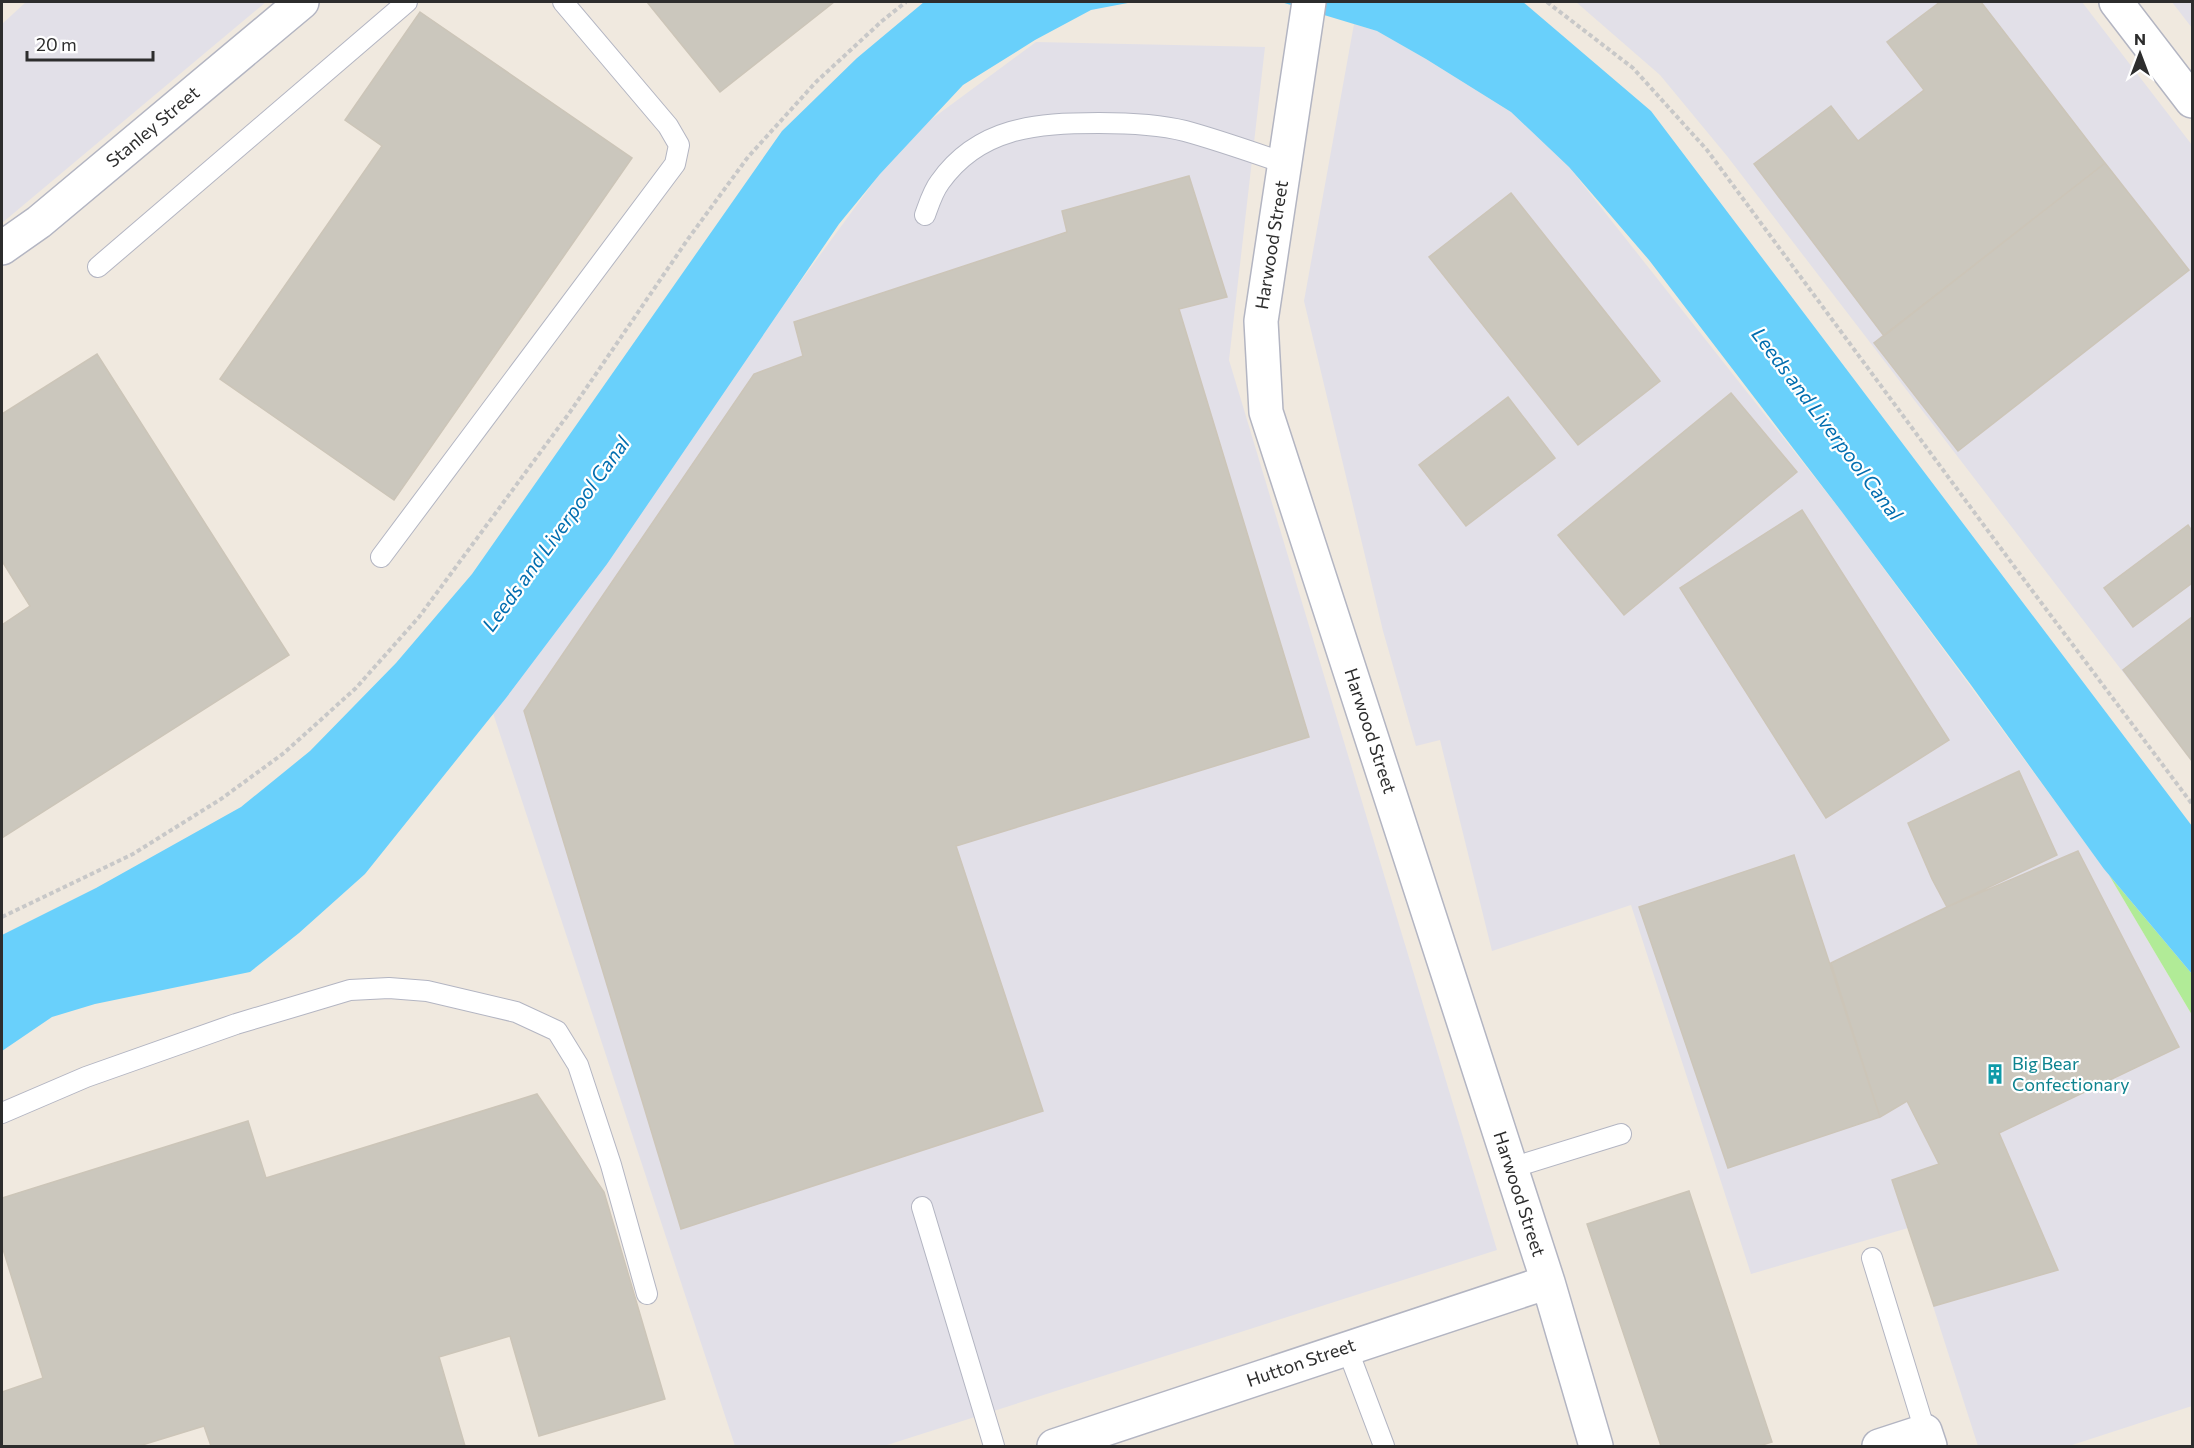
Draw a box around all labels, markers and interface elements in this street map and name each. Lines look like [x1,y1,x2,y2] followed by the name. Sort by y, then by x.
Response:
[27,24,153,62] scale bar
[2110,24,2170,84] north arrow
[2134,29,2146,48] text: N
[36,33,77,55] text: 20 m
[101,81,203,172] street label: Stanley Street
[1250,179,1292,311] street label: Harwood Street
[1747,322,1909,525] water label: Leeds and Liverpool Canal
[476,430,635,636] water label: Leeds and Liverpool Canal
[1340,665,1402,796] street label: Harwood Street
[2012,1052,2129,1095] place label: Big Bear Confectionary
[1983,1062,2007,1086] building icon: Big Bear Confectionary
[1489,1128,1551,1259] street label: Harwood Street
[1243,1333,1358,1391] street label: Hutton Street

